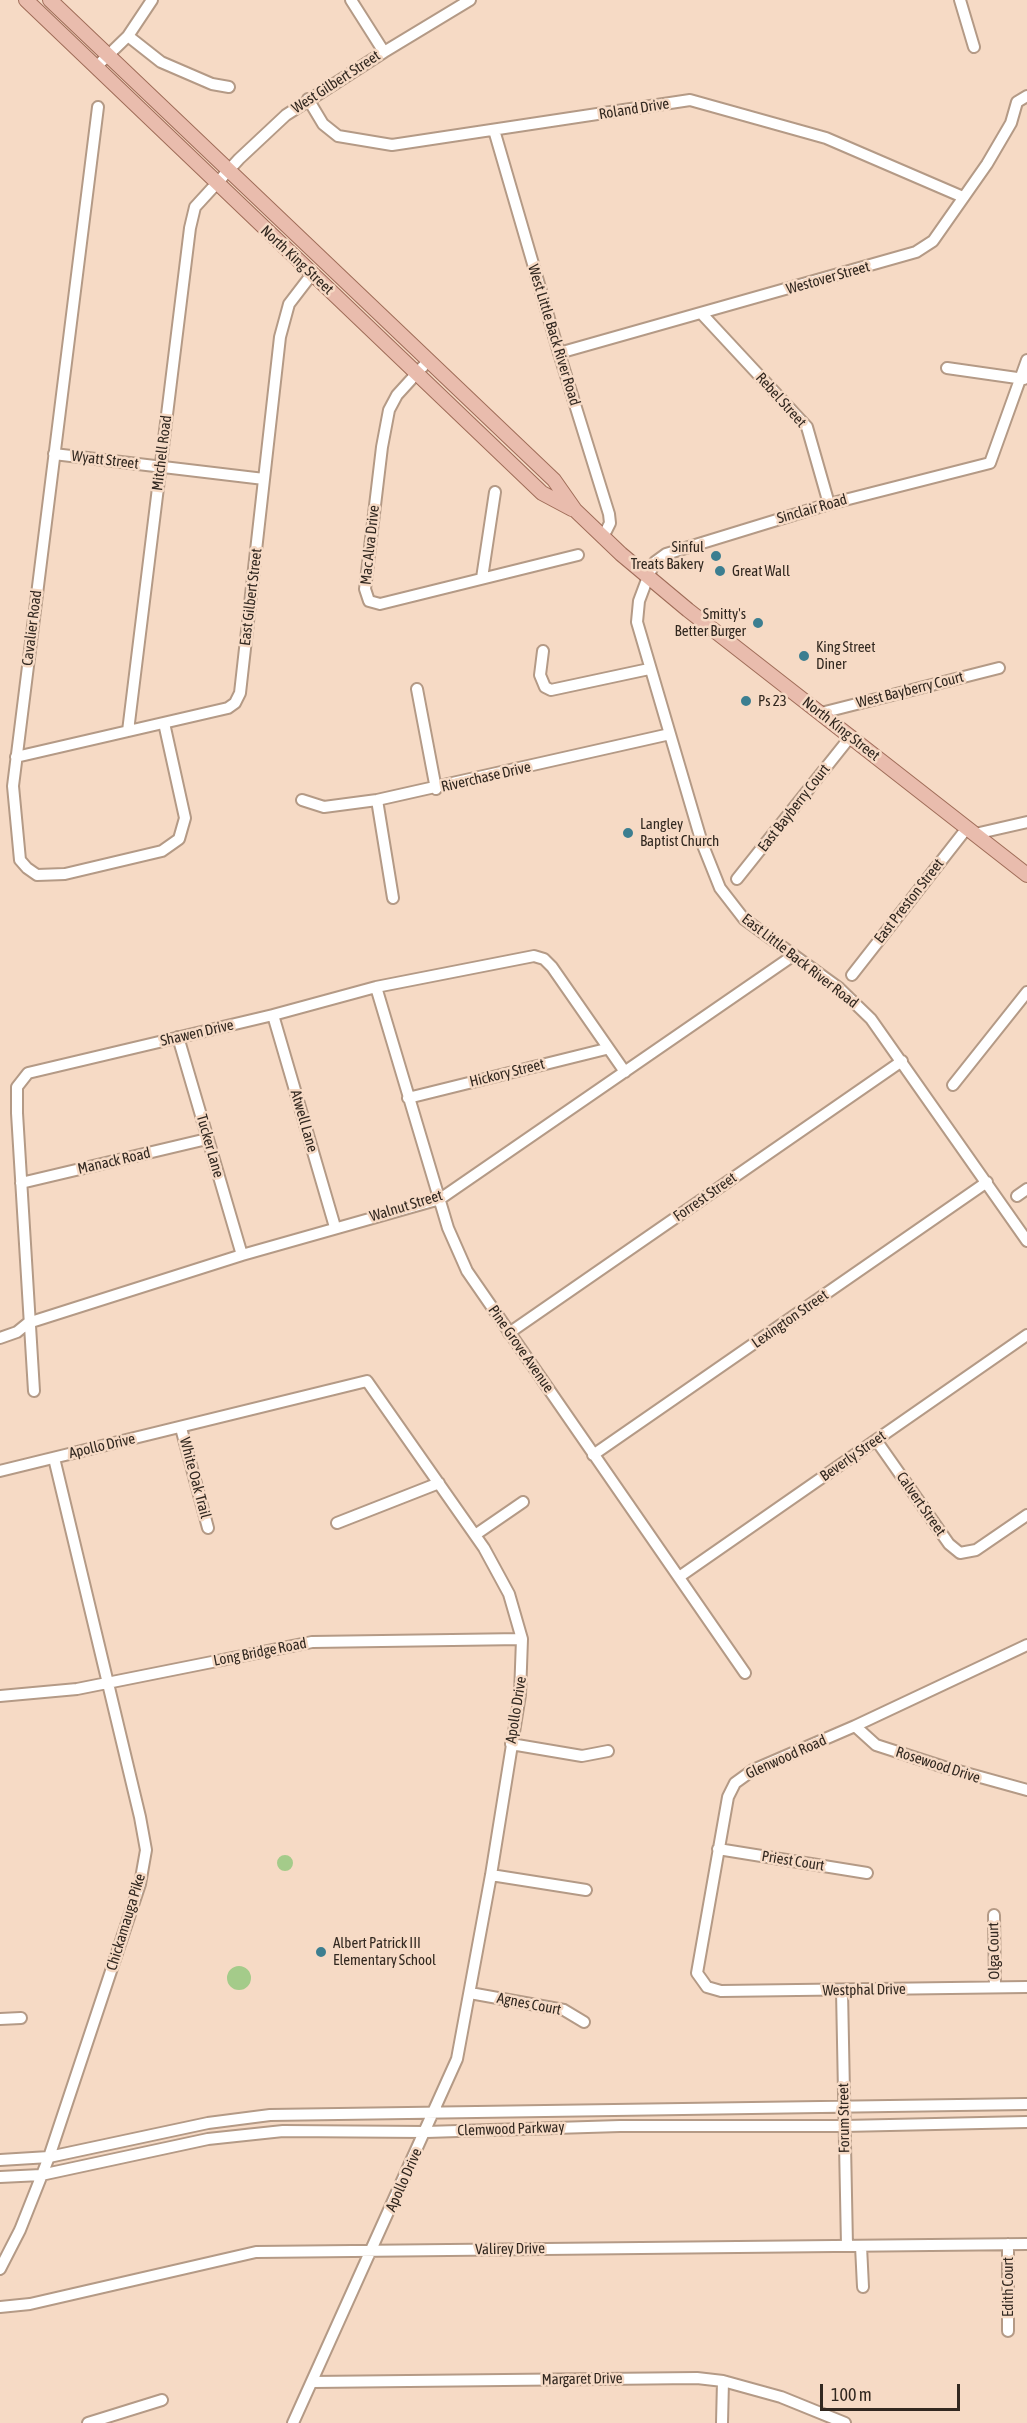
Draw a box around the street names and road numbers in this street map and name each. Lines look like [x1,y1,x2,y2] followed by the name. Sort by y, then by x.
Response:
[288,47,384,117] street label: West Gilbert Street
[598,95,670,123] street label: Roland Drive
[257,222,337,298] street label: North King Street
[784,258,872,298] street label: Westover Street
[524,262,584,408] street label: West Little Back River Road
[752,369,810,431] street label: Rebel Street
[148,414,176,492] street label: Mitchell Road
[70,447,140,473] street label: Wyatt Street
[775,490,849,528] street label: Sinclair Road
[357,504,383,586] street label: Mac Alva Drive
[236,547,266,647] street label: East Gilbert Street
[18,589,46,667] street label: Cavalier Road
[855,668,965,712] street label: West Bayberry Court
[799,693,883,765] street label: North King Street
[440,758,532,796] street label: Riverchase Drive
[754,761,834,855] street label: East Bayberry Court
[870,855,948,947] street label: East Preston Street
[738,910,862,1012] street label: East Little Back River Road
[159,1016,235,1050] street label: Shawen Drive
[468,1055,546,1091] street label: Hickory Street
[287,1088,321,1154] street label: Atwell Lane
[192,1112,228,1180] street label: Tucker Lane
[76,1144,152,1178] street label: Manack Road
[670,1169,740,1225] street label: Forrest Street
[367,1186,445,1226] street label: Walnut Street
[748,1286,832,1352] street label: Lexington Street
[484,1302,558,1396] street label: Pine Grove Avenue
[817,1427,889,1485] street label: Beverly Street
[67,1430,137,1462] street label: Apollo Drive
[176,1435,214,1521] street label: White Oak Trail
[892,1469,950,1539] street label: Calvert Street
[212,1634,308,1670] street label: Long Bridge Road
[502,1675,530,1745] street label: Apollo Drive
[743,1731,829,1783] street label: Glenwood Road
[894,1743,982,1787] street label: Rosewood Drive
[760,1847,826,1875] street label: Priest Court
[103,1871,149,1973] street label: Chickamauga Pike
[985,1922,1003,1980] street label: Olga Court
[822,1980,906,2000] street label: Westphal Drive
[495,1989,563,2019] street label: Agnes Court
[834,2083,854,2153] street label: Forum Street
[457,2118,565,2140] street label: Clemwood Parkway
[382,2145,426,2215] street label: Apollo Drive
[475,2239,545,2259] street label: Valirey Drive
[999,2257,1017,2317] street label: Edith Court
[541,2369,623,2389] street label: Margaret Drive

